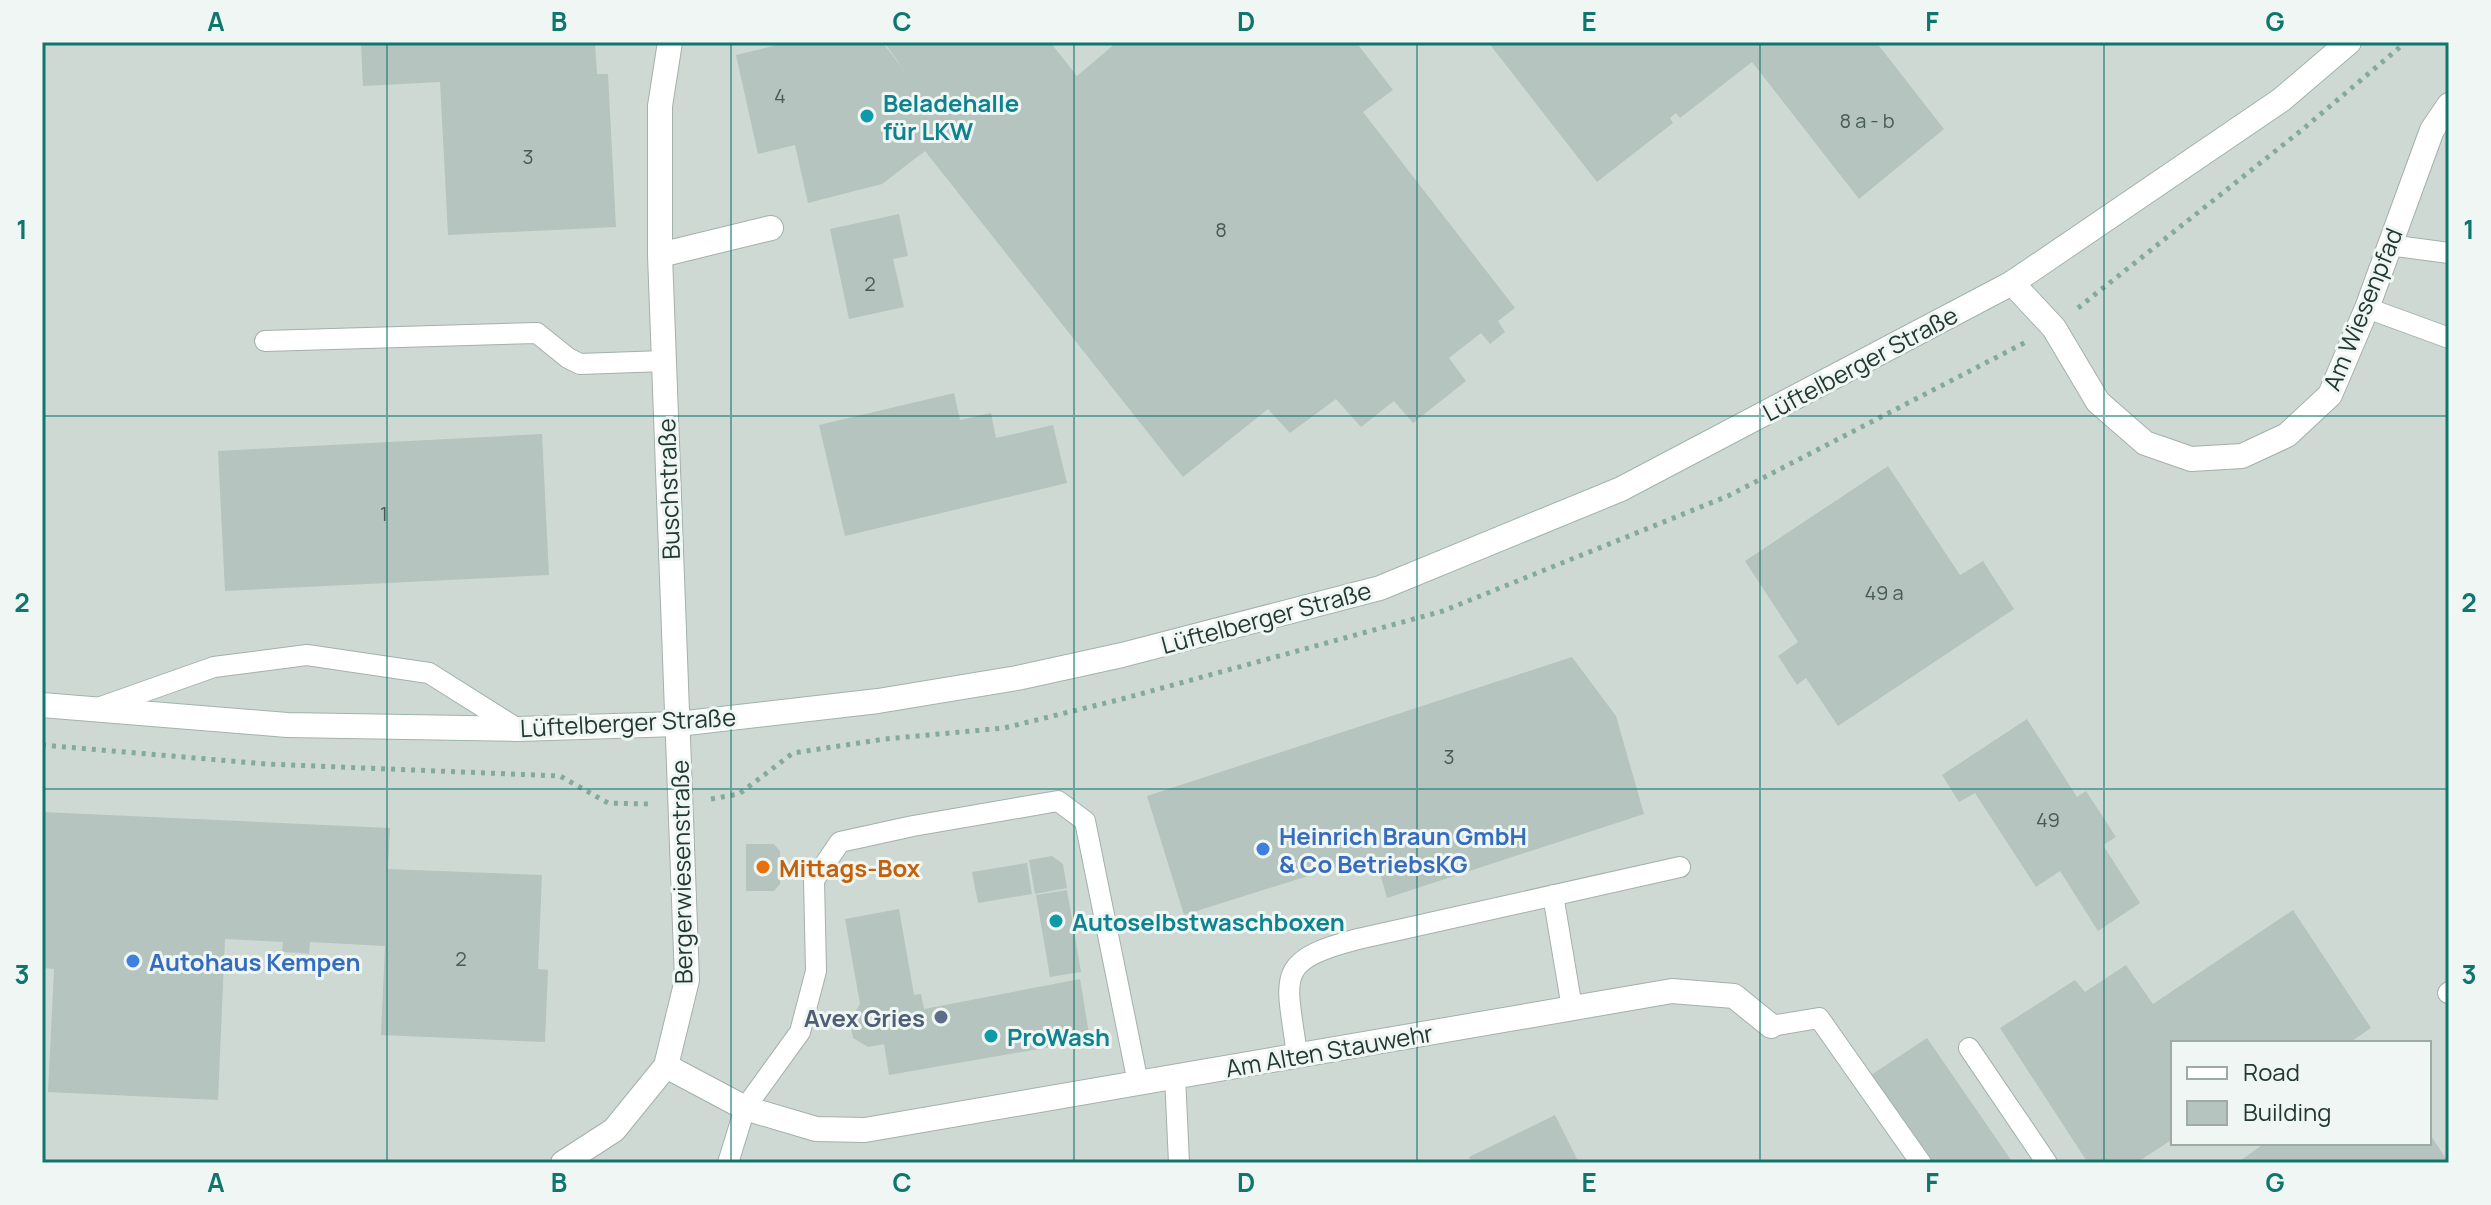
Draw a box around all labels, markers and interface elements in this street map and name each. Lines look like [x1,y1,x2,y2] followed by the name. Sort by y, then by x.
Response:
[207,3,225,39] text: A
[551,3,567,39] text: B
[892,3,912,39] text: C
[1237,3,1255,39] text: D
[1581,3,1597,39] text: E
[1925,3,1939,39] text: F
[2265,3,2285,39] text: G
[774,82,786,109] house number: 4
[883,86,1019,147] place label: Beladehalle für LKW
[858,107,876,125] marker: Beladehalle für LKW
[1840,107,1895,134] house number: 8 a - b
[522,143,534,170] house number: 3
[16,211,28,247] text: 1
[2463,211,2475,247] text: 1
[1215,216,1227,243] house number: 8
[2314,223,2410,395] street label: Am Wiesenpfad
[864,270,876,297] house number: 2
[1757,298,1963,428] street label: Lüftelberger Straße
[649,418,687,560] street label: Buschstraße
[380,500,388,527] house number: 1
[1157,573,1375,661] street label: Lüftelberger Straße
[1864,579,1904,606] house number: 49 a
[14,584,30,620] text: 2
[2461,584,2477,620] text: 2
[519,700,737,744] street label: Lüftelberger Straße
[1443,743,1455,770] house number: 3
[663,759,699,985] street label: Bergerwiesenstraße
[2036,806,2060,833] house number: 49
[1279,819,1527,880] place label: Heinrich Braun GmbH & Co BetriebsKG
[1254,840,1272,858] marker: Heinrich Braun GmbH & Co BetriebsKG
[779,851,921,884] place label: Mittags-Box
[754,858,772,876] marker: Mittags-Box
[1072,905,1345,938] place label: Autoselbstwaschboxen
[1047,912,1065,930] marker: Autoselbstwaschboxen
[149,945,360,978] place label: Autohaus Kempen
[455,945,467,972] house number: 2
[124,952,142,970] marker: Autohaus Kempen
[14,956,30,992] text: 3
[2461,956,2477,992] text: 3
[804,1001,925,1034] place label: Avex Gries
[932,1008,950,1026] marker: Avex Gries
[1223,1015,1436,1084] street label: Am Alten Stauwehr
[1007,1020,1110,1053] place label: ProWash
[982,1027,1000,1045] marker: ProWash
[2171,1041,2431,1145] legend
[2243,1055,2300,1088] text: Road
[2243,1095,2331,1128] text: Building
[207,1164,225,1200] text: A
[551,1164,567,1200] text: B
[892,1164,912,1200] text: C
[1237,1164,1255,1200] text: D
[1581,1164,1597,1200] text: E
[1925,1164,1939,1200] text: F
[2265,1164,2285,1200] text: G

